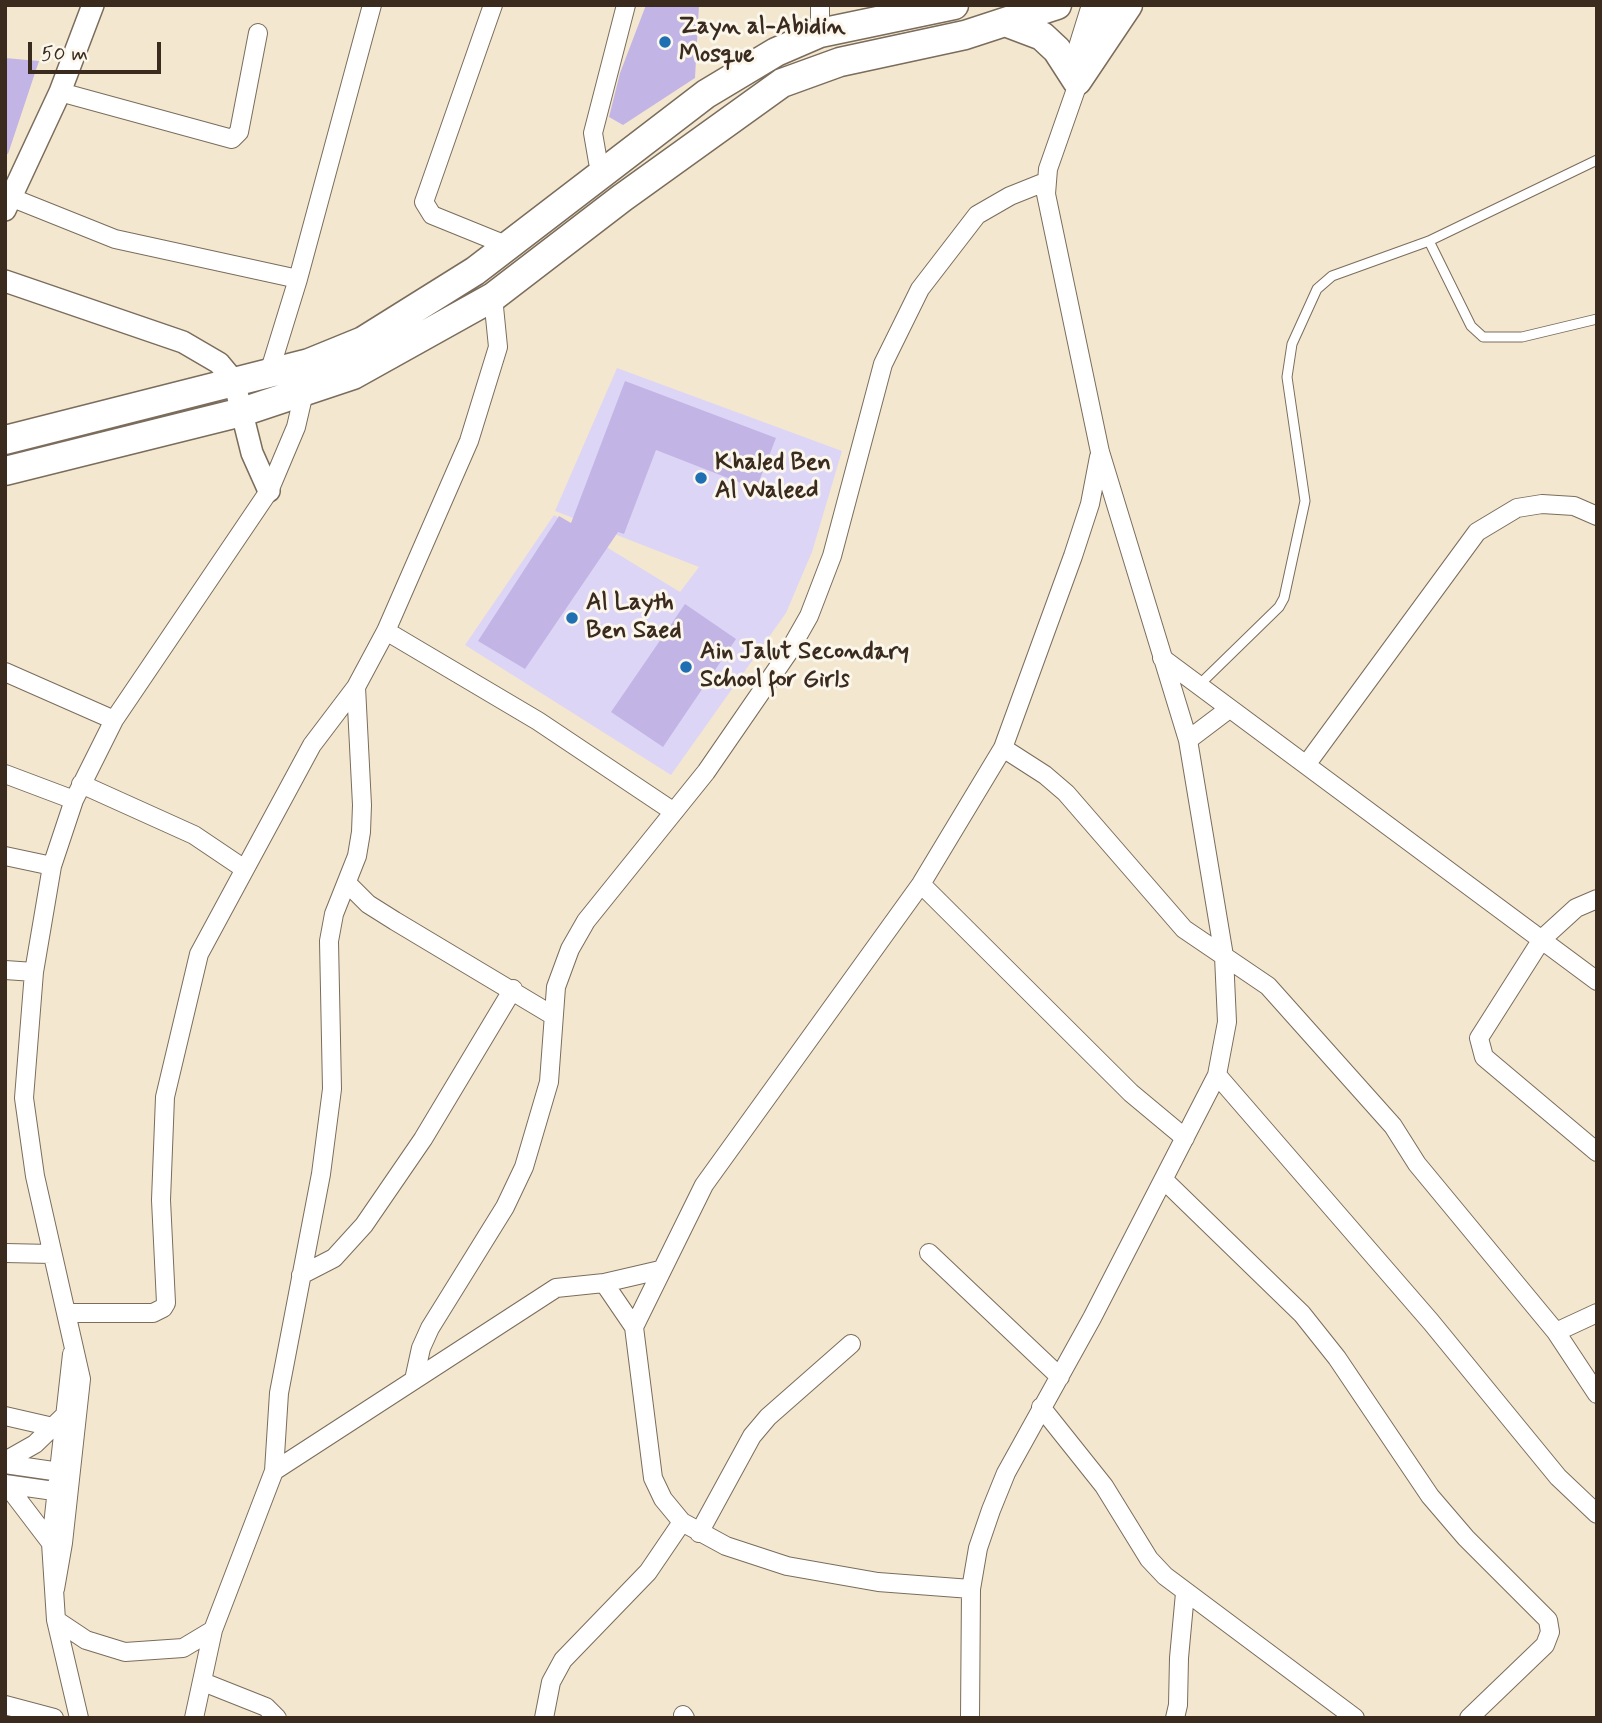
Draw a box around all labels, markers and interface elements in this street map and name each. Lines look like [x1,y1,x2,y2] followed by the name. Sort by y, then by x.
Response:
[679,14,846,70] place label: Zayn al-Abidin Mosque
[32,28,164,72] scale bar
[657,34,673,50] marker: Zayn al-Abidin Mosque
[41,40,88,68] text: 50 m
[715,450,831,506] place label: Khaled Ben Al Waleed
[693,470,709,486] marker: Khaled Ben Al Waleed
[586,590,682,646] place label: Al Layth Ben Saed
[564,610,580,626] marker: Al Layth Ben Saed
[700,639,909,695] place label: Ain Jalut Secondary School for Girls
[678,659,694,675] marker: Ain Jalut Secondary School for Girls

